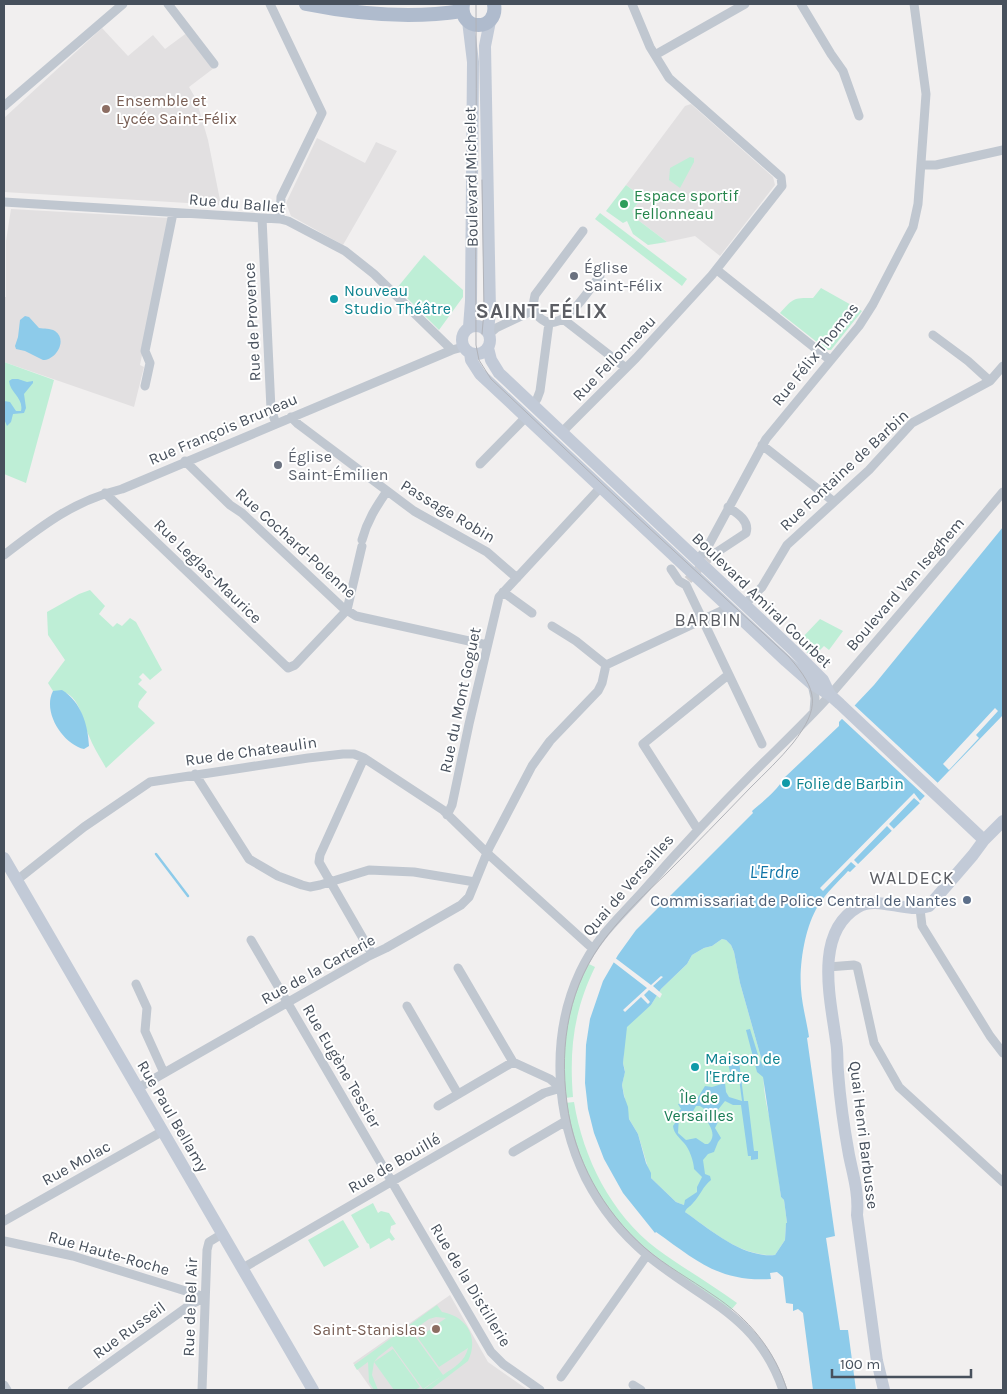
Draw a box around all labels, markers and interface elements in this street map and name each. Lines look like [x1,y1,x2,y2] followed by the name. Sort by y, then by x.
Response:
[116,91,237,128] place label: Ensemble et Lycée Saint-Félix
[100,103,112,115] marker: Ensemble et Lycée Saint-Félix
[460,107,482,247] street label: Boulevard Michelet
[634,186,739,223] place label: Espace sportif Fellonneau
[188,189,286,217] street label: Rue du Ballet
[618,198,630,210] marker: Espace sportif Fellonneau
[584,258,662,295] place label: Église Saint-Félix
[239,262,265,382] street label: Rue de Provence
[568,270,580,282] marker: Église Saint-Félix
[344,281,451,318] place label: Nouveau Studio Théâtre
[328,293,340,305] marker: Nouveau Studio Théâtre
[476,297,608,323] district label: SAINT-FÉLIX
[768,298,862,410] street label: Rue Félix Thomas
[568,311,660,405] street label: Rue Fellonneau
[146,389,300,469] street label: Rue François Bruneau
[776,405,912,535] street label: Rue Fontaine de Barbin
[288,447,388,484] place label: Église Saint-Émilien
[272,459,284,471] marker: Église Saint-Émilien
[397,475,499,547] street label: Passage Robin
[232,484,360,602] street label: Rue Cochard-Polenne
[842,513,968,655] street label: Boulevard Van Iseghem
[150,515,266,627] street label: Rue Leglas-Maurice
[688,528,836,672] street label: Boulevard Amiral Courbet
[674,609,742,631] district label: BARBIN
[435,626,485,774] street label: Rue du Mont Goguet
[184,732,318,770] street label: Rue de Chateaulin
[796,774,904,793] place label: Folie de Barbin
[780,777,792,789] marker: Folie de Barbin
[578,830,678,940] street label: Quai de Versailles
[749,861,799,883] water label: L'Erdre
[869,867,955,889] district label: WALDECK
[650,891,957,910] place label: Commissariat de Police Central de Nantes
[961,894,973,906] marker: Commissariat de Police Central de Nantes
[258,930,378,1008] street label: Rue de la Carterie
[299,1001,385,1131] street label: Rue Eugène Tessier
[705,1049,780,1086] place label: Maison de l'Erdre
[133,1057,213,1176] street label: Rue Paul Bellamy
[845,1060,883,1210] street label: Quai Henri Barbusse
[689,1061,701,1073] marker: Maison de l'Erdre
[664,1088,734,1125] park label: Île de Versailles
[345,1129,443,1197] street label: Rue de Bouillé
[38,1136,114,1190] street label: Rue Molac
[427,1220,515,1350] street label: Rue de la Distillerie
[46,1227,172,1279] street label: Rue Haute-Roche
[179,1257,201,1357] street label: Rue de Bel Air
[89,1297,169,1363] street label: Rue Russeil
[312,1320,426,1339] place label: Saint-Stanislas
[430,1323,442,1335] marker: Saint-Stanislas
[832,1346,971,1378] scale bar
[840,1355,880,1373] text: 100 m

